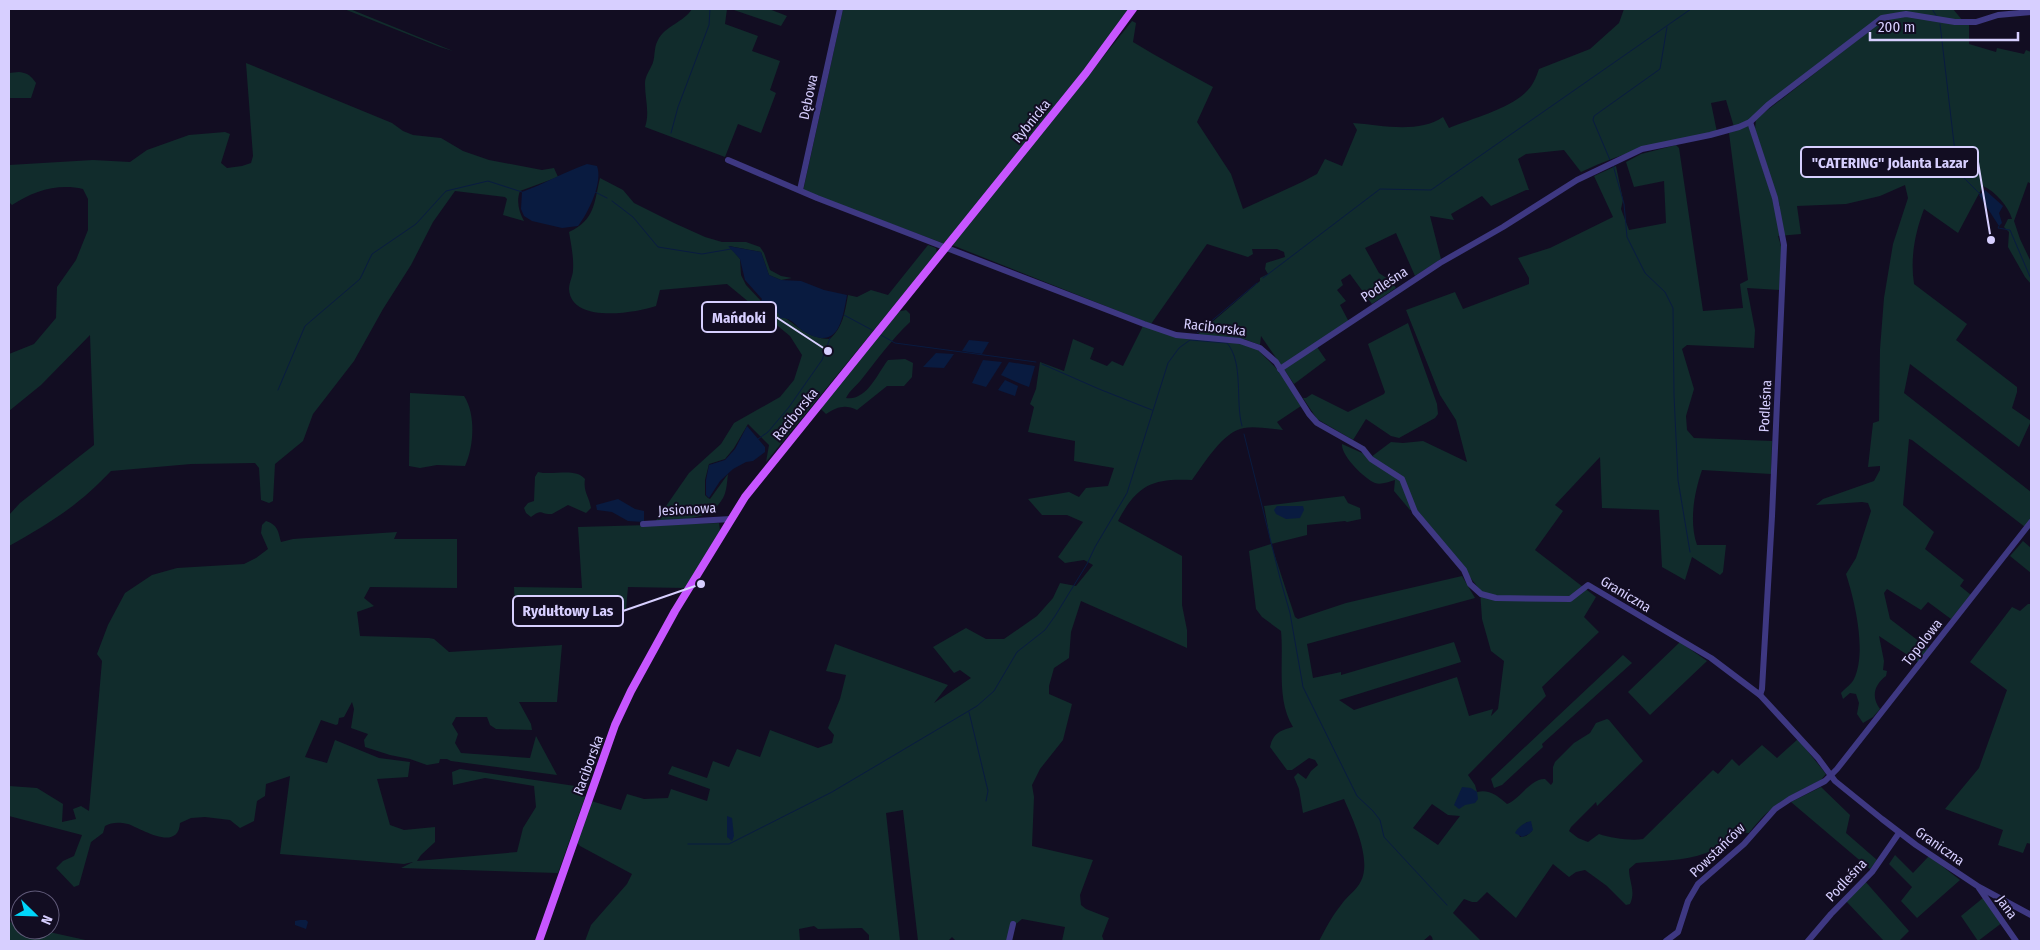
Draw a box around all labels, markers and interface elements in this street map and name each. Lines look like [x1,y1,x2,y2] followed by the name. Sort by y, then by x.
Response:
[1870,10,2018,42] scale bar
[1878,18,1915,36] text: 200 m
[795,73,822,121] street label: Dębowa
[1009,96,1054,147] street label: Rybnicka
[1801,147,1978,177] callout: "CATERING" Jolanta Lazar
[1812,154,1969,172] text: "CATERING" Jolanta Lazar
[1358,263,1411,306] street label: Podleśna
[702,302,776,332] callout: Mańdoki
[712,309,766,327] text: Mańdoki
[1183,315,1247,340] street label: Raciborska
[1756,379,1775,433] street label: Podleśna
[769,385,822,444] street label: Raciborska
[658,499,717,520] street label: Jesionowa
[1597,573,1654,616] street label: Graniczna
[513,596,623,626] callout: Rydułtowy Las
[523,602,614,620] text: Rydułtowy Las
[1899,615,1946,669] street label: Topolowa
[570,733,607,797] street label: Raciborska
[1686,820,1749,881] street label: Powstańców
[1912,823,1968,870] street label: Graniczna
[1822,855,1871,905] street label: Podleśna
[10,890,60,940] north arrow
[1992,892,2021,922] street label: Jana
[37,913,56,927] text: N

